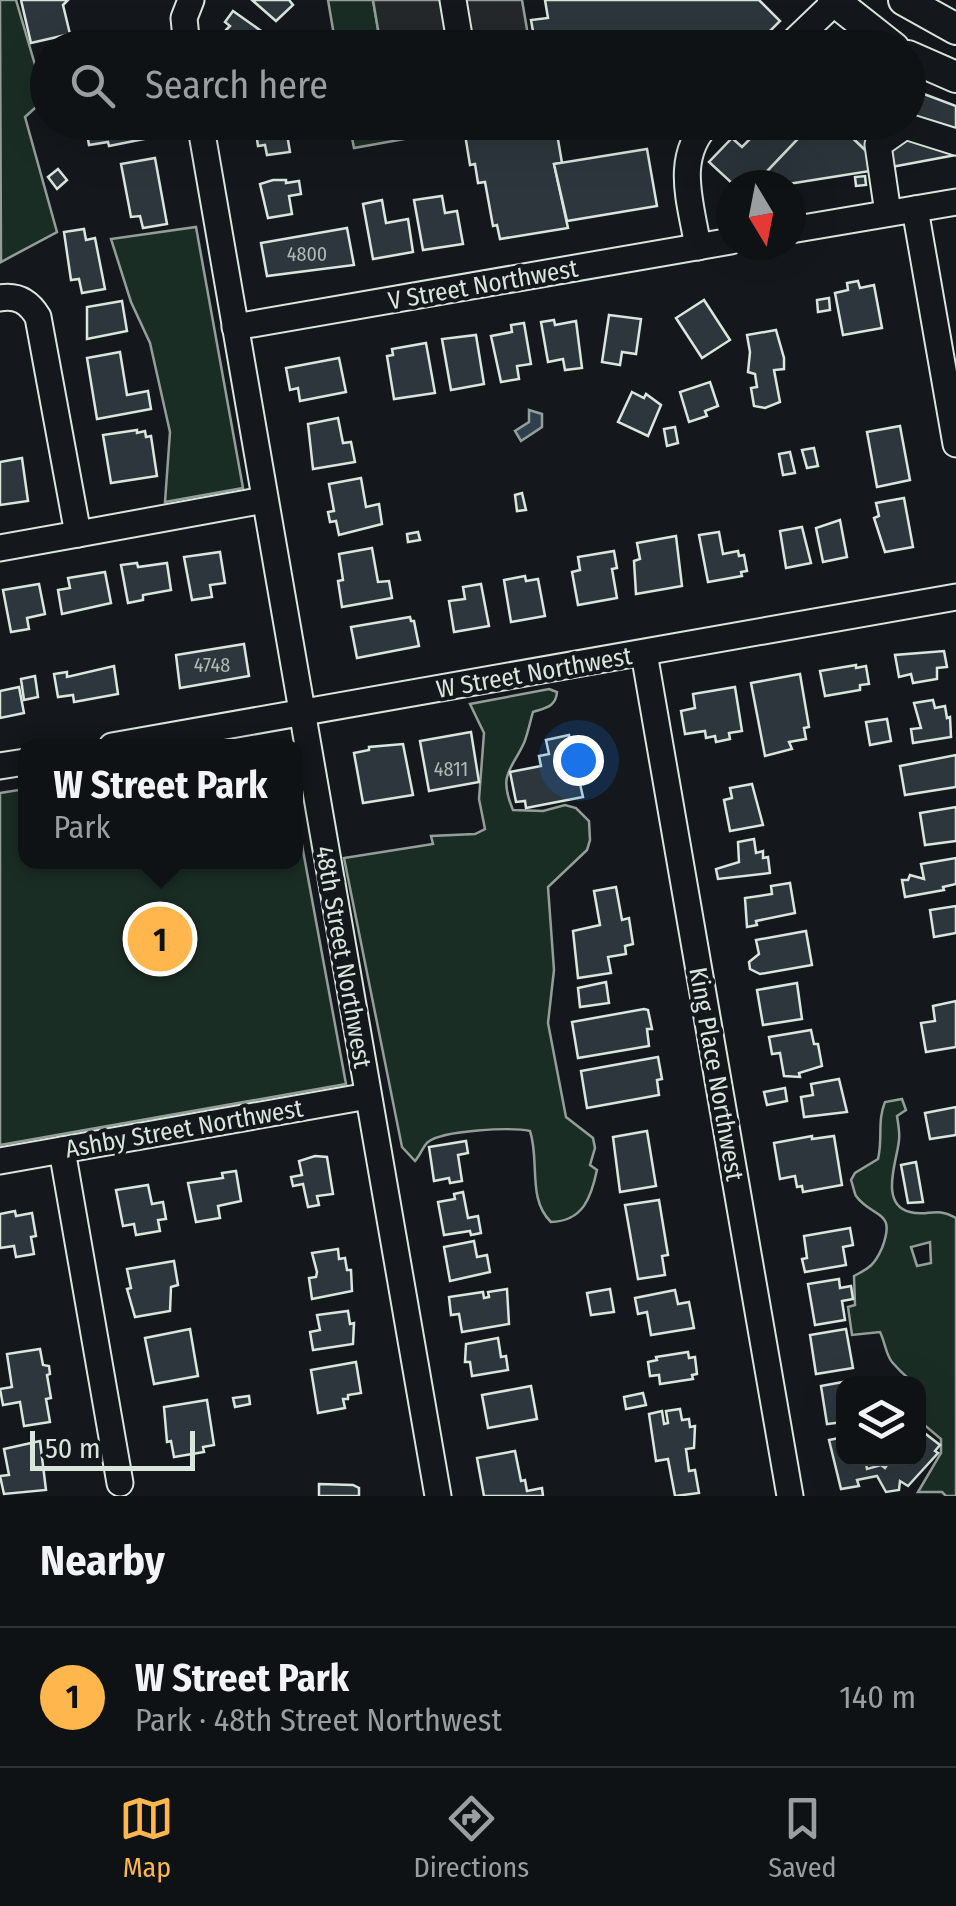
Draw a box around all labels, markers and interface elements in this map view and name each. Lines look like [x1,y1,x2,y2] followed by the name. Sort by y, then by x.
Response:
[30,30,926,140] search box
[65,58,120,113] icon: search
[145,62,328,108] text: Search here
[716,170,806,260] north arrow
[287,242,327,266] house number: 4800
[386,253,581,316] street label: V Street Northwest
[434,641,635,705] street label: W Street Northwest
[194,653,230,677] house number: 4748
[553,735,604,786] your location
[18,739,303,869] popup
[434,757,468,781] house number: 4811
[53,762,268,808] text: W Street Park
[53,808,110,846] text: Park
[309,844,377,1071] street label: 48th Street Northwest
[128,902,192,976] pin: 1
[682,965,750,1184] street label: King Place Northwest
[63,1093,306,1165] street label: Ashby Street Northwest
[836,1376,926,1466] map controls
[836,1376,926,1466] button: layers
[30,1426,195,1470] scale bar
[45,1432,101,1465] text: 50 m
[40,1536,165,1586] text: Nearby
[135,1655,349,1701] text: W Street Park
[66,1678,79,1716] text: 1
[839,1678,916,1716] text: 140 m
[135,1701,502,1739] text: Park · 48th Street Northwest
[119,1791,174,1884] tab: Map
[413,1791,529,1884] tab: Directions
[768,1791,837,1884] tab: Saved

